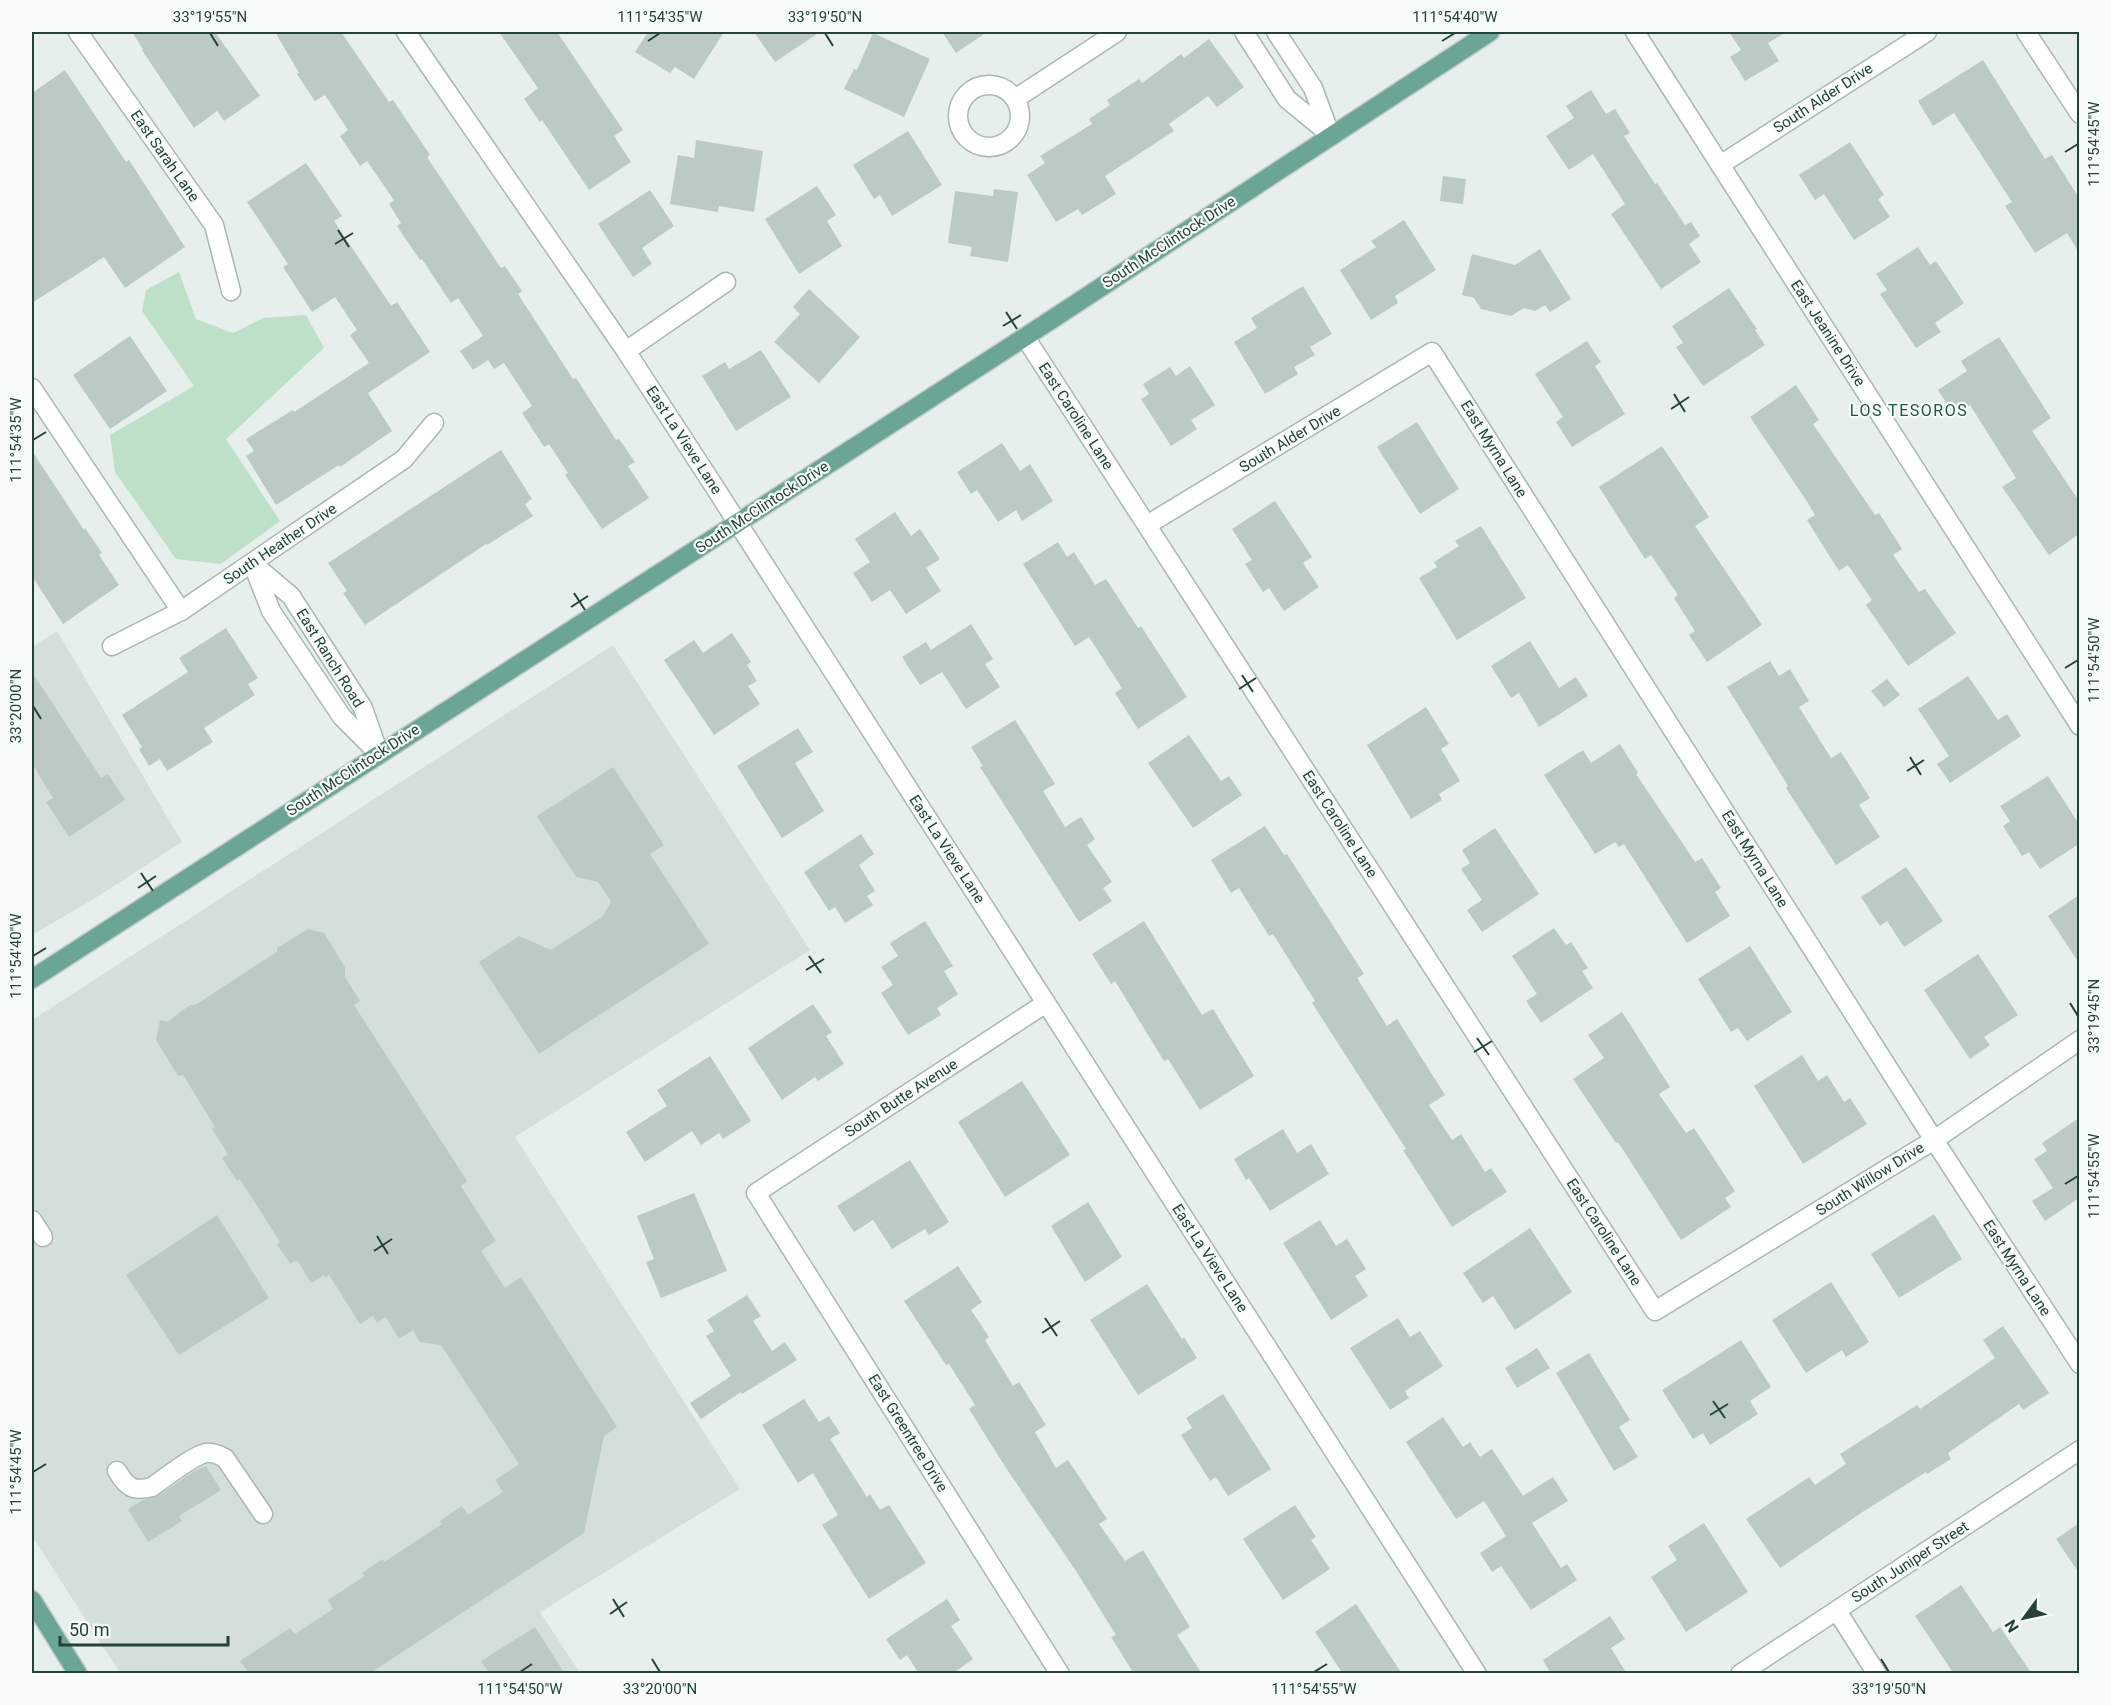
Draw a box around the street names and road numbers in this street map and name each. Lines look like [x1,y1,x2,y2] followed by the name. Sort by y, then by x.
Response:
[1770,59,1876,137] street label: South Alder Drive
[127,107,203,205] street label: East Sarah Lane
[1099,192,1239,292] street label: South McClintock Drive
[1787,277,1869,390] street label: East Jeanine Drive
[1035,359,1117,473] street label: East Caroline Lane
[642,383,726,498] street label: East La Vieve Lane
[1457,397,1531,501] street label: East Myrna Lane
[1236,402,1344,476] street label: South Alder Drive
[692,457,832,557] street label: South McClintock Drive
[220,499,340,589] street label: South Heather Drive
[292,605,368,711] street label: East Ranch Road
[283,720,423,820] street label: South McClintock Drive
[1299,767,1381,881] street label: East Caroline Lane
[905,792,989,907] street label: East La Vieve Lane
[1718,807,1792,911] street label: East Myrna Lane
[841,1055,961,1141] street label: South Butte Avenue
[1813,1138,1927,1220] street label: South Willow Drive
[1563,1175,1645,1289] street label: East Caroline Lane
[1168,1201,1252,1316] street label: East La Vieve Lane
[1979,1217,2055,1319] street label: East Myrna Lane
[864,1371,952,1495] street label: East Greentree Drive
[1848,1517,1972,1607] street label: South Juniper Street

